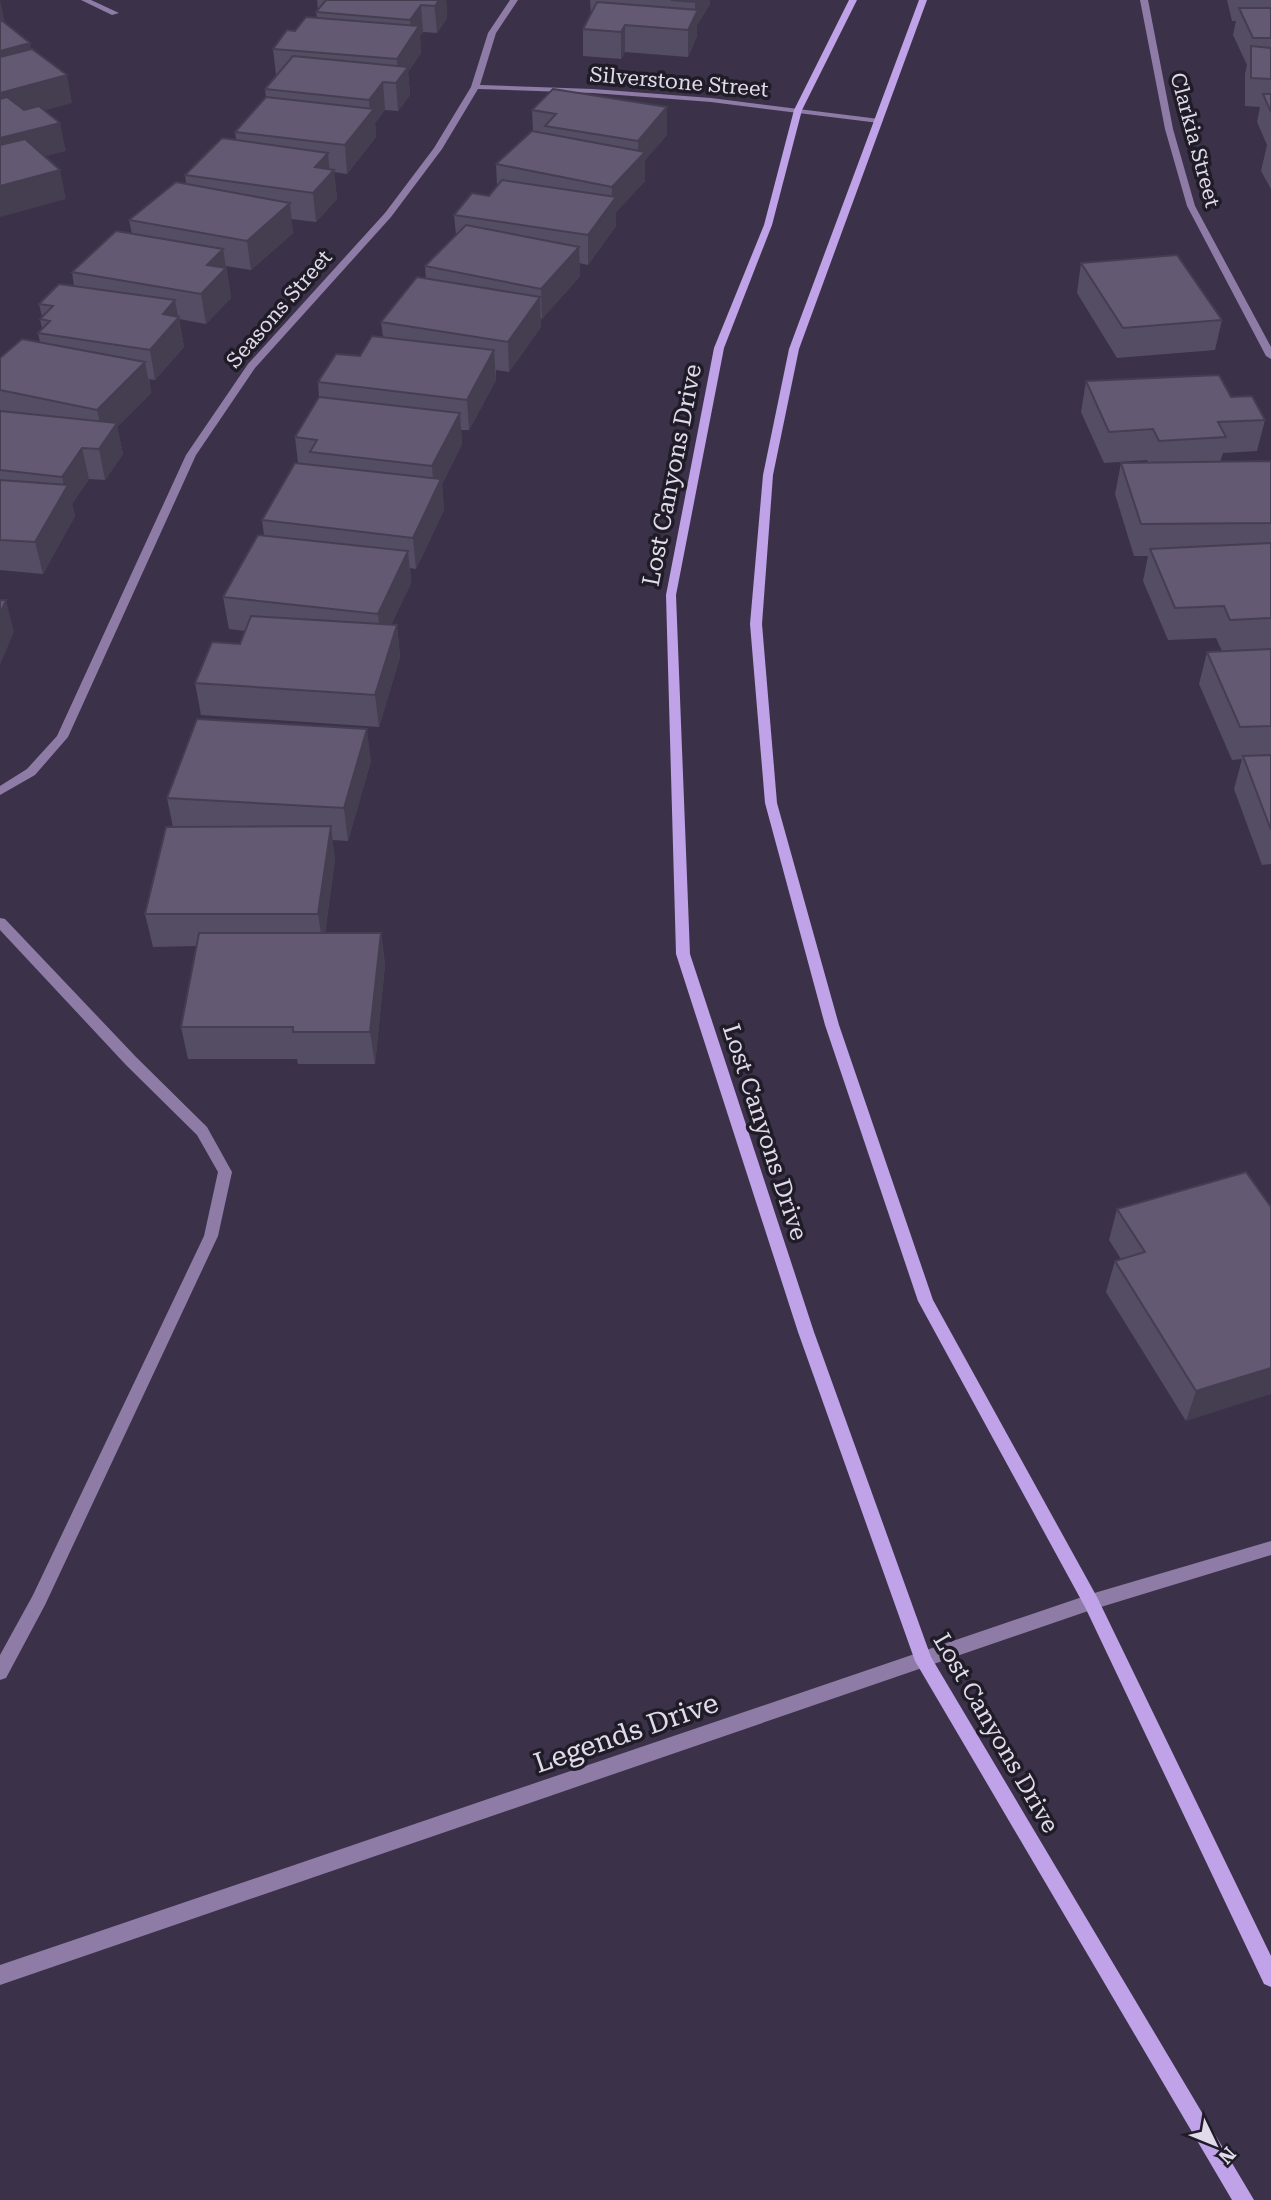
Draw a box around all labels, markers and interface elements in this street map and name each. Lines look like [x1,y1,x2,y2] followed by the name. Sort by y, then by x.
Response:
[589,62,770,102] street label: Silverstone Street
[1165,70,1225,210] street label: Clarkia Street
[221,245,337,373] street label: Seasons Street
[637,362,707,588] street label: Lost Canyons Drive
[717,1020,813,1244] street label: Lost Canyons Drive
[927,1628,1065,1838] street label: Lost Canyons Drive
[529,1686,723,1780] street label: Legends Drive
[1180,2109,1250,2179] north arrow
[1213,2142,1240,2169] text: N

